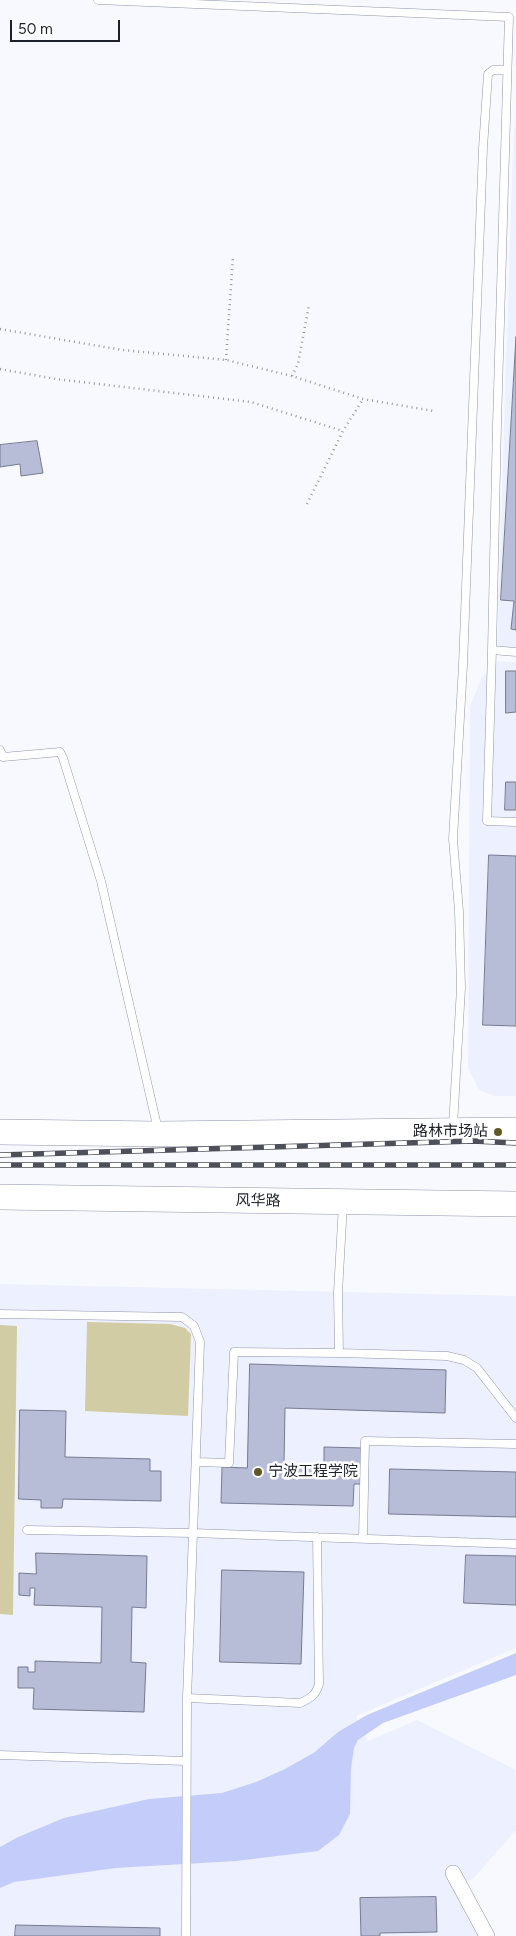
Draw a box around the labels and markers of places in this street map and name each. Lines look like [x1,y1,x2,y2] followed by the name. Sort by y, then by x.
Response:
[413,1123,488,1141] place label: 路林市场站
[492,1126,504,1138] marker: 路林市场站
[268,1463,358,1481] place label: 宁波工程学院
[252,1466,264,1478] marker: 宁波工程学院

